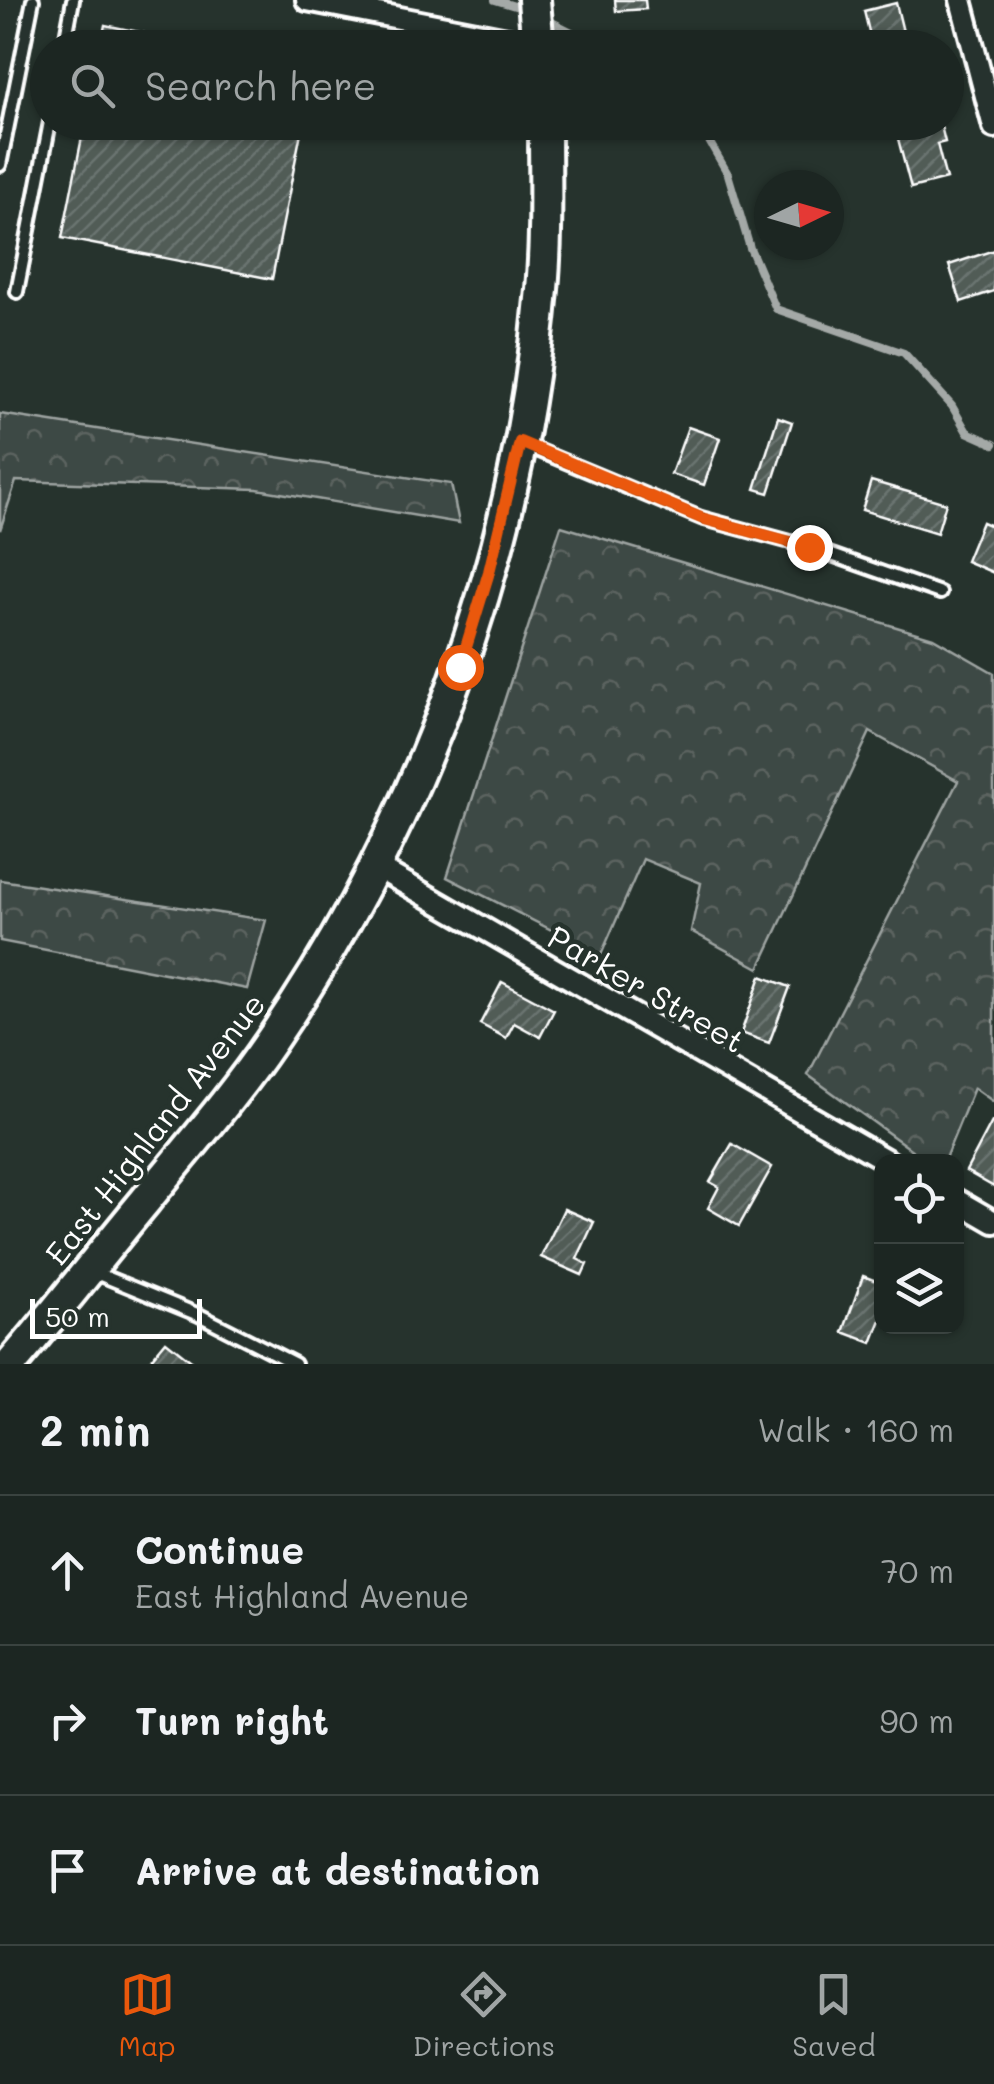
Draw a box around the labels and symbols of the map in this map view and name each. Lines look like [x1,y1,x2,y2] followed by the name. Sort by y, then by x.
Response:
[754,170,844,260] north arrow
[787,525,833,571] route end
[438,645,484,691] route start
[541,915,753,1061] street label: Parker Street
[35,983,273,1273] street label: East Highland Avenue
[30,1294,202,1338] scale bar

